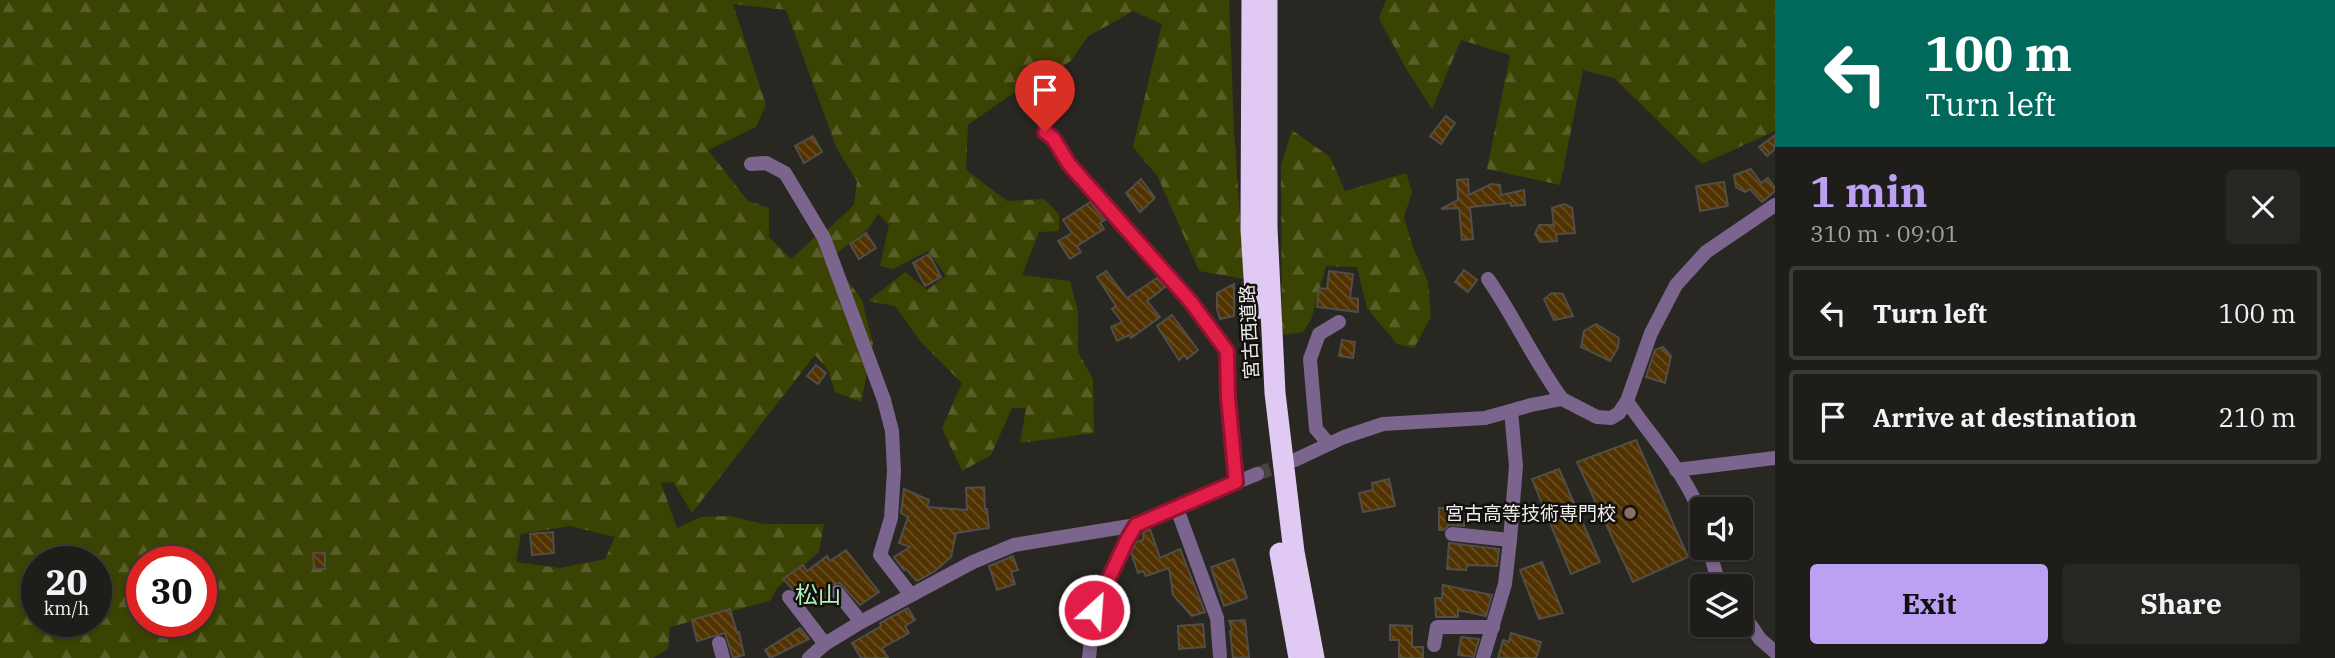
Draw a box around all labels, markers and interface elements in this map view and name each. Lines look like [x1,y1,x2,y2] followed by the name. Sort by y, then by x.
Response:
[1925,21,2072,84] text: 100 m
[1810,28,1901,119] icon: left
[1015,60,1075,132] pin
[1026,71,1064,109] icon: arrive
[1925,83,2056,125] text: Turn left
[1810,164,1928,219] text: 1 min
[2226,170,2300,244] button: close
[1810,218,1959,248] text: 310 m · 09:01
[1235,284,1263,380] street label: 宮古西道路
[1814,294,1852,332] icon: left
[1873,296,1987,330] text: Turn left
[2218,296,2296,330] text: 100 m
[1814,398,1852,436] icon: arrive
[1873,400,2137,434] text: Arrive at destination
[2218,400,2296,434] text: 210 m
[1690,497,1753,637] map controls
[1690,497,1753,560] button: sound
[1445,501,1616,525] place label: 宮古高等技術専門校
[1622,505,1638,521] marker: 宮古高等技術専門校
[126,546,217,637] speed limit sign: 30
[45,559,88,605] text: 20
[1810,564,2048,644] button: Exit
[2062,564,2300,644] button: Share
[1057,573,1131,647] position arrow
[1690,574,1753,637] button: layers
[795,579,841,609] district label: 松山
[44,597,89,620] text: km/h

